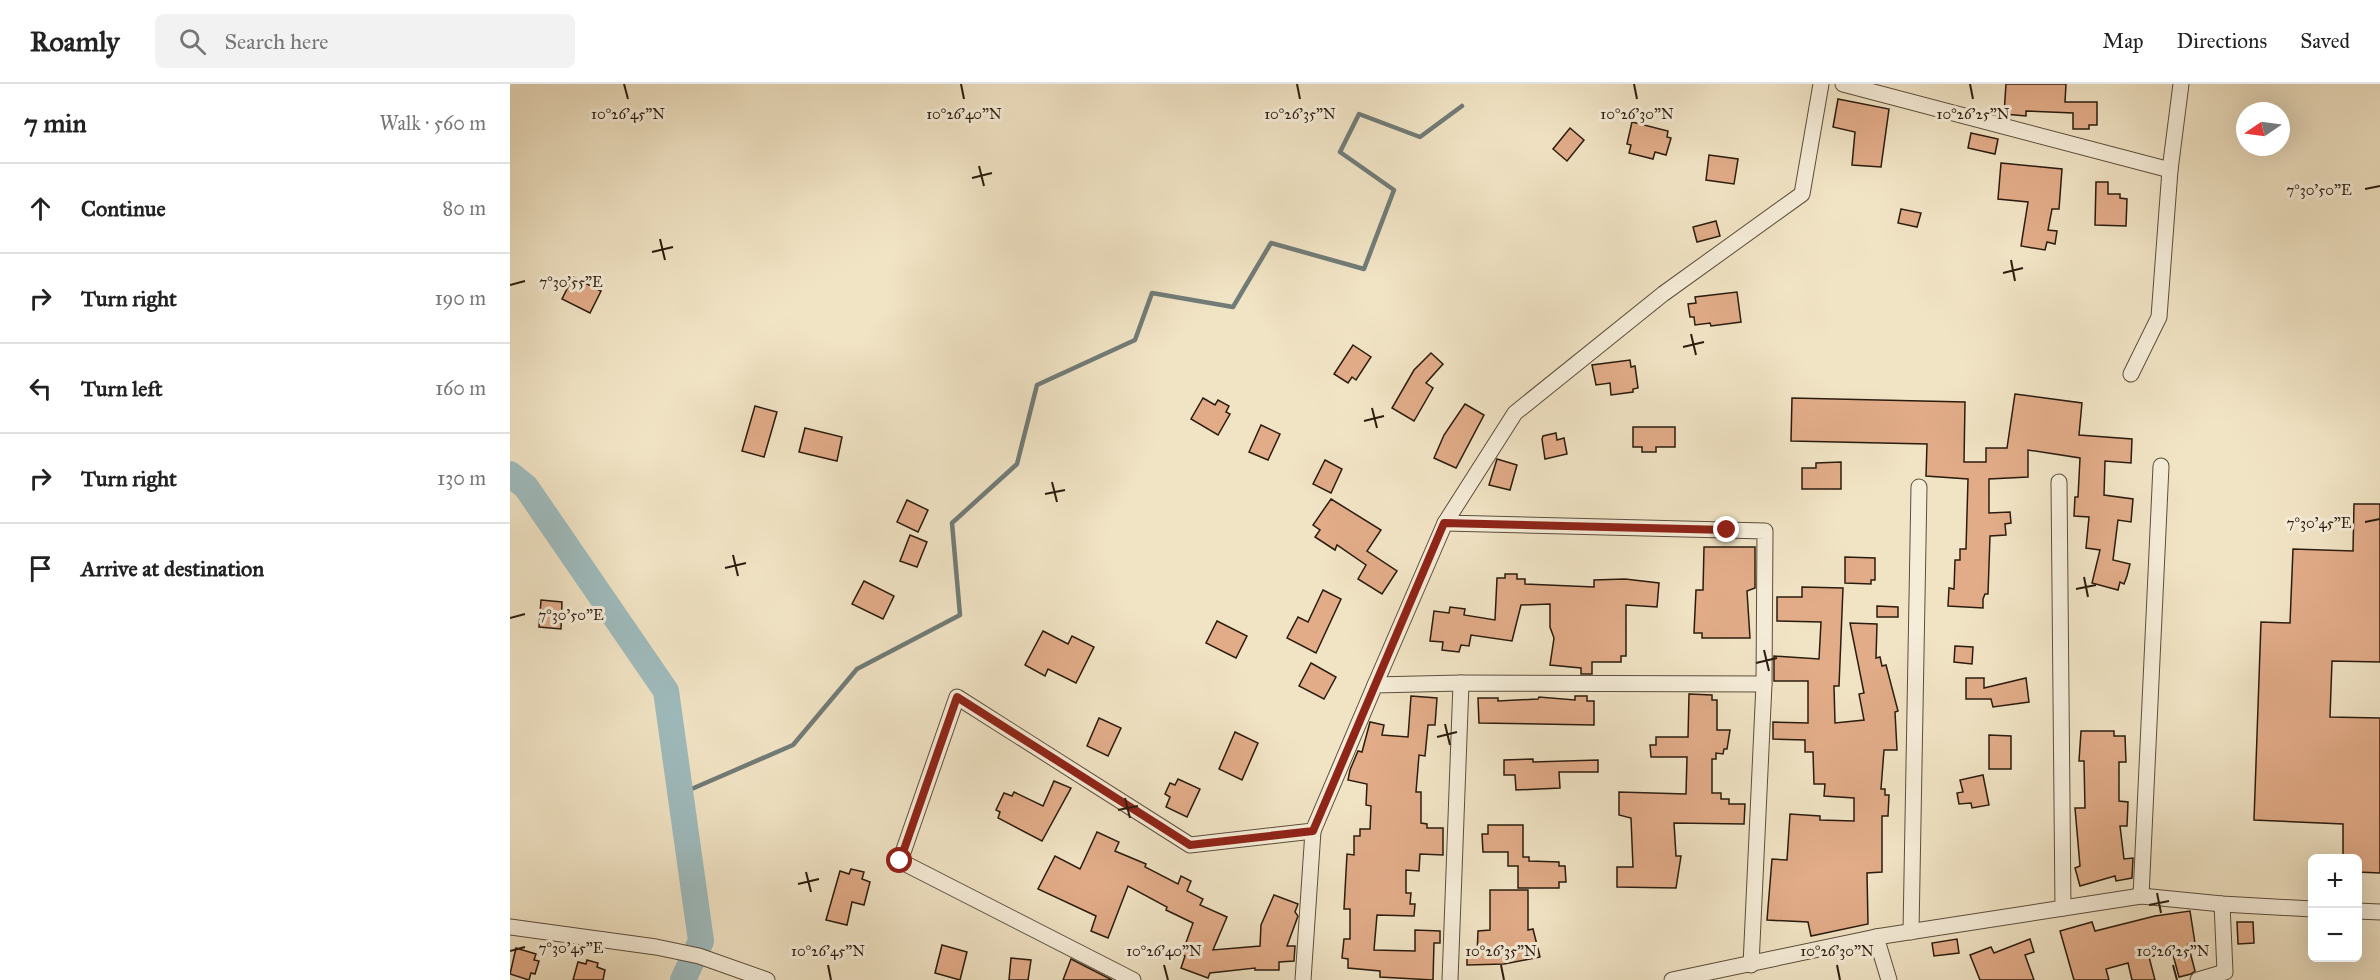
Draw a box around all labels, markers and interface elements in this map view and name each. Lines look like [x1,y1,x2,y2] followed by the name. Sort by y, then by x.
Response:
[155,14,575,68] search box
[30,24,119,59] text: Roamly
[176,25,209,58] icon: search
[224,28,328,55] text: Search here
[2103,28,2144,54] text: Map
[2177,28,2267,54] text: Directions
[2300,28,2350,54] text: Saved
[2236,102,2290,156] north arrow
[591,105,665,123] text: 10°26'45"N
[926,105,1002,123] text: 10°26'40"N
[1264,105,1336,123] text: 10°26'35"N
[1600,105,1674,123] text: 10°26'30"N
[1937,105,2010,123] text: 10°26'25"N
[24,107,87,139] text: 7 min
[380,111,486,135] text: Walk · 560 m
[2286,181,2352,199] text: 7°30'50"E
[24,192,57,225] icon: ahead
[81,195,166,222] text: Continue
[443,196,486,220] text: 80 m
[539,273,603,291] text: 7°30'55"E
[24,282,57,315] icon: right
[81,285,177,312] text: Turn right
[435,286,486,310] text: 190 m
[24,372,57,405] icon: left
[81,375,163,402] text: Turn left
[435,376,486,400] text: 160 m
[24,462,57,495] icon: right
[81,465,177,492] text: Turn right
[437,466,486,490] text: 130 m
[2287,514,2352,532] text: 7°30'45"E
[1713,516,1739,542] route end
[24,552,57,585] icon: arrive
[81,555,264,582] text: Arrive at destination
[538,606,604,624] text: 7°30'50"E
[886,847,912,873] route start
[2308,854,2362,962] map controls
[2308,854,2362,908] button: +
[2308,908,2362,962] button: −
[539,939,604,957] text: 7°30'45"E
[791,942,865,960] text: 10°26'45"N
[1126,942,1202,960] text: 10°26'40"N
[1465,942,1537,960] text: 10°26'35"N
[1800,942,1874,960] text: 10°26'30"N
[2137,942,2210,960] text: 10°26'25"N

